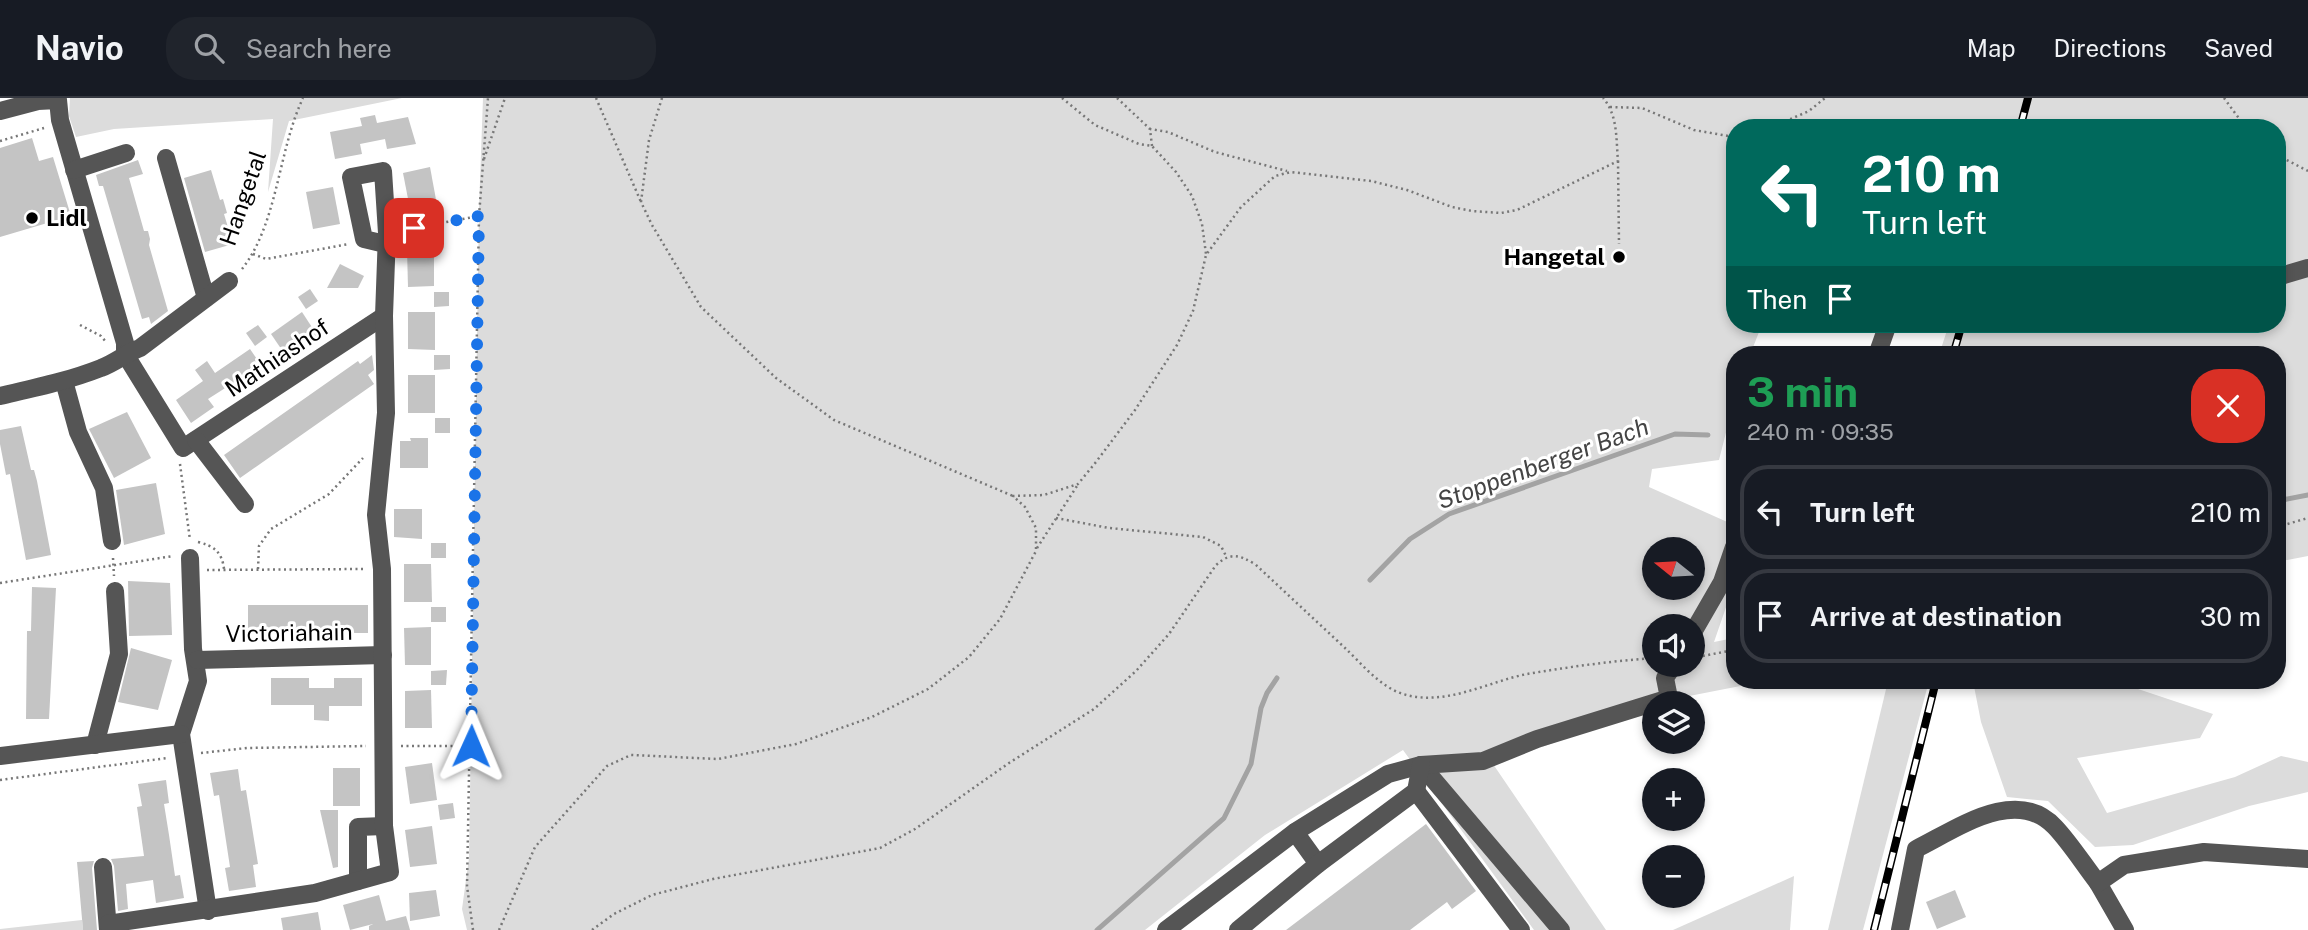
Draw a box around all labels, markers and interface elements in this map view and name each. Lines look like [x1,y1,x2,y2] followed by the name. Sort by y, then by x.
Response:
[166,17,656,80] search box
[35,29,124,67] text: Navio
[190,29,228,67] icon: search
[246,33,392,64] text: Search here
[1967,34,2016,62] text: Map
[2054,34,2166,62] text: Directions
[2204,34,2273,62] text: Saved
[1862,145,2001,203] text: 210 m
[214,147,271,249] street label: Hangetal
[1747,147,1838,238] icon: left
[384,198,444,258] pin
[46,204,87,231] place label: Lidl
[1862,204,1987,241] text: Turn left
[395,209,433,247] icon: arrive
[24,210,40,226] marker: Lidl
[1503,243,1605,270] place label: Hangetal
[1611,249,1627,265] marker: Hangetal
[1821,280,1859,318] icon: arrive
[1747,284,1807,315] text: Then
[220,313,334,402] street label: Mathiashof
[1747,367,1858,416] text: 3 min
[2191,369,2265,443] button: close
[1433,412,1652,514] water label: Stoppenberger Bach
[1747,418,1894,445] text: 240 m · 09:35
[1751,493,1789,531] icon: left
[1810,497,1915,528] text: Turn left
[2190,497,2261,528] text: 210 m
[1642,537,1704,600] north arrow
[1642,537,1705,908] map controls
[1751,597,1789,635] icon: arrive
[1810,601,2062,632] text: Arrive at destination
[2200,601,2261,632] text: 30 m
[1642,614,1705,677] button: sound
[225,618,353,647] street label: Victoriahain
[1642,691,1705,754] button: layers
[434,709,508,783] position arrow
[1642,768,1705,831] button: +
[1642,845,1705,908] button: −

